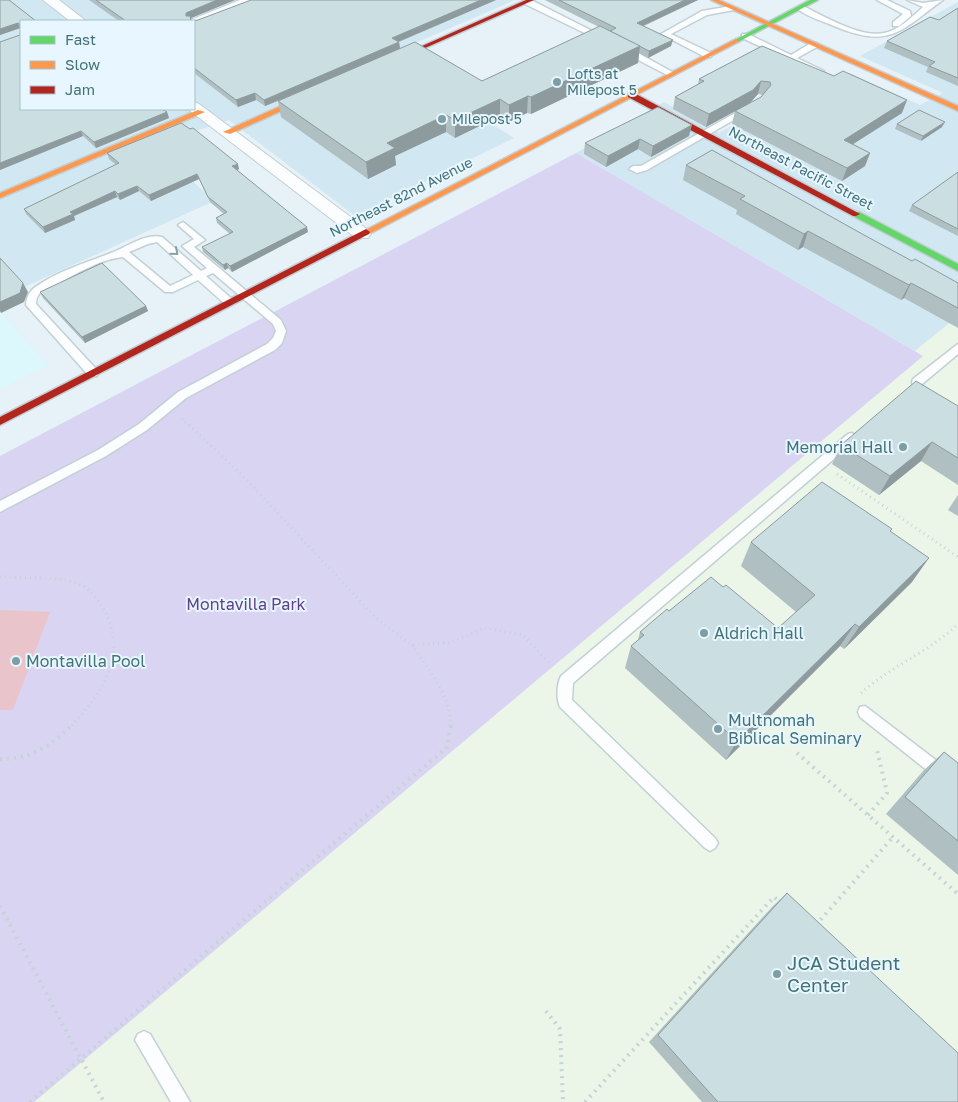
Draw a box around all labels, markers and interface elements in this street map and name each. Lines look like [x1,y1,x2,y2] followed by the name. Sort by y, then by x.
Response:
[20,20,195,110] legend
[65,30,96,48] text: Fast
[65,55,100,73] text: Slow
[567,65,637,98] place label: Lofts at Milepost 5
[551,76,563,88] marker: Lofts at Milepost 5
[65,80,95,98] text: Jam
[452,110,522,127] place label: Milepost 5
[436,113,448,125] marker: Milepost 5
[726,122,876,213] street label: Northeast Pacific Street
[326,153,475,240] street label: Northeast 82nd Avenue
[170,246,179,255] one-way arrow
[786,437,893,457] place label: Memorial Hall
[897,441,909,453] marker: Memorial Hall
[186,594,306,614] park label: Montavilla Park
[714,623,804,643] place label: Aldrich Hall
[698,627,710,639] marker: Aldrich Hall
[26,651,145,671] place label: Montavilla Pool
[10,655,22,667] marker: Montavilla Pool
[728,710,862,748] place label: Multnomah Biblical Seminary
[712,723,724,735] marker: Multnomah Biblical Seminary
[787,951,900,996] place label: JCA Student Center
[771,968,783,980] marker: JCA Student Center

